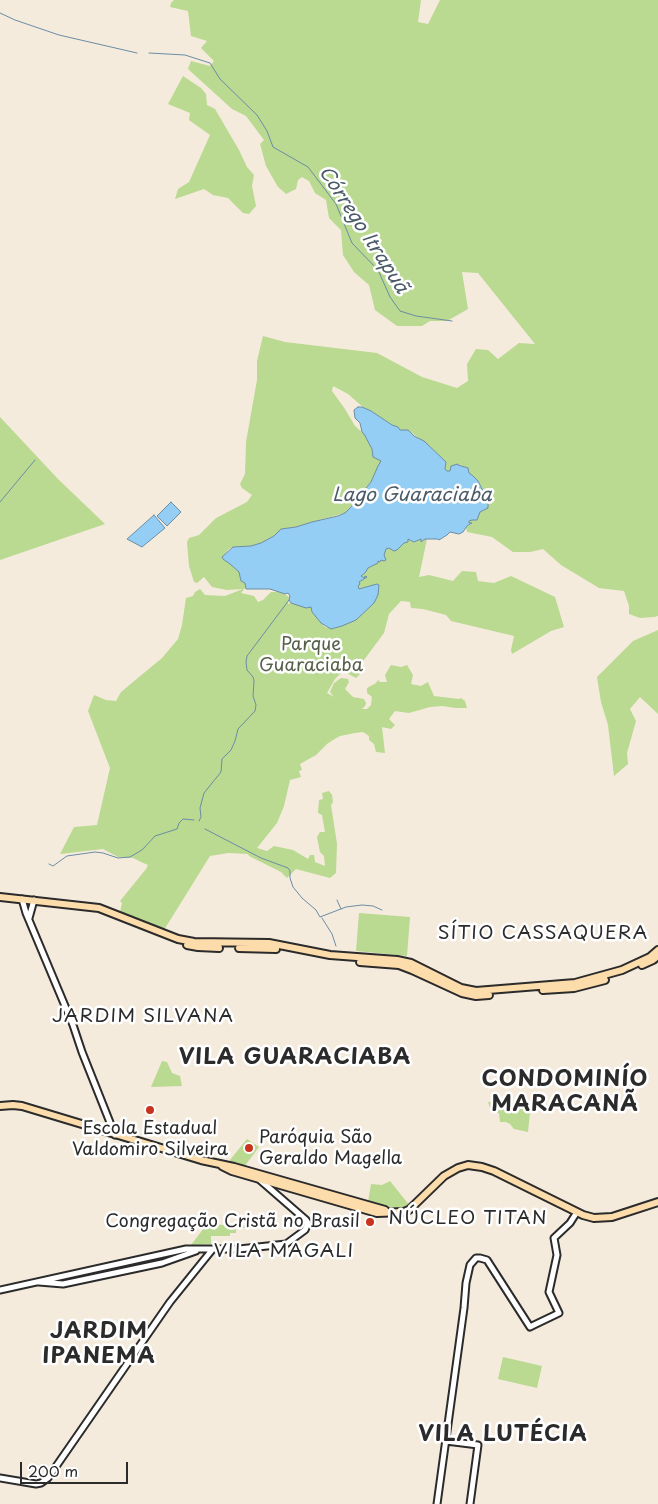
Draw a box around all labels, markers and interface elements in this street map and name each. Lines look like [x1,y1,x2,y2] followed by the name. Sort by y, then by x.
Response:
[313,162,413,298] water label: Córrego Itrapuã
[332,485,492,507] water label: Lago Guaraciaba
[259,634,363,676] park label: Parque Guaraciaba
[434,923,652,945] district label: SÍTIO CASSAQUERA
[51,1006,235,1028] district label: JARDIM SILVANA
[176,1045,414,1071] district label: VILA GUARACIABA
[481,1067,649,1118] district label: CONDOMINÍO MARACANÃ
[144,1104,156,1116] marker: Escola Estadual Valdomiro Silveira
[72,1118,228,1160] place label: Escola Estadual Valdomiro Silveira
[259,1127,402,1170] place label: Paróquia São Geraldo Magella
[243,1142,255,1154] marker: Paróquia São Geraldo Magella
[387,1208,549,1230] district label: NÚCLEO TITAN
[105,1211,360,1233] place label: Congregação Cristã no Brasil
[364,1216,376,1228] marker: Congregação Cristã no Brasil
[214,1241,354,1263] district label: VILA MAGALI
[42,1319,156,1370] district label: JARDIM IPANEMA
[418,1422,588,1448] district label: VILA LUTÉCIA
[22,1452,130,1484] scale bar
[28,1459,78,1482] text: 200 m

